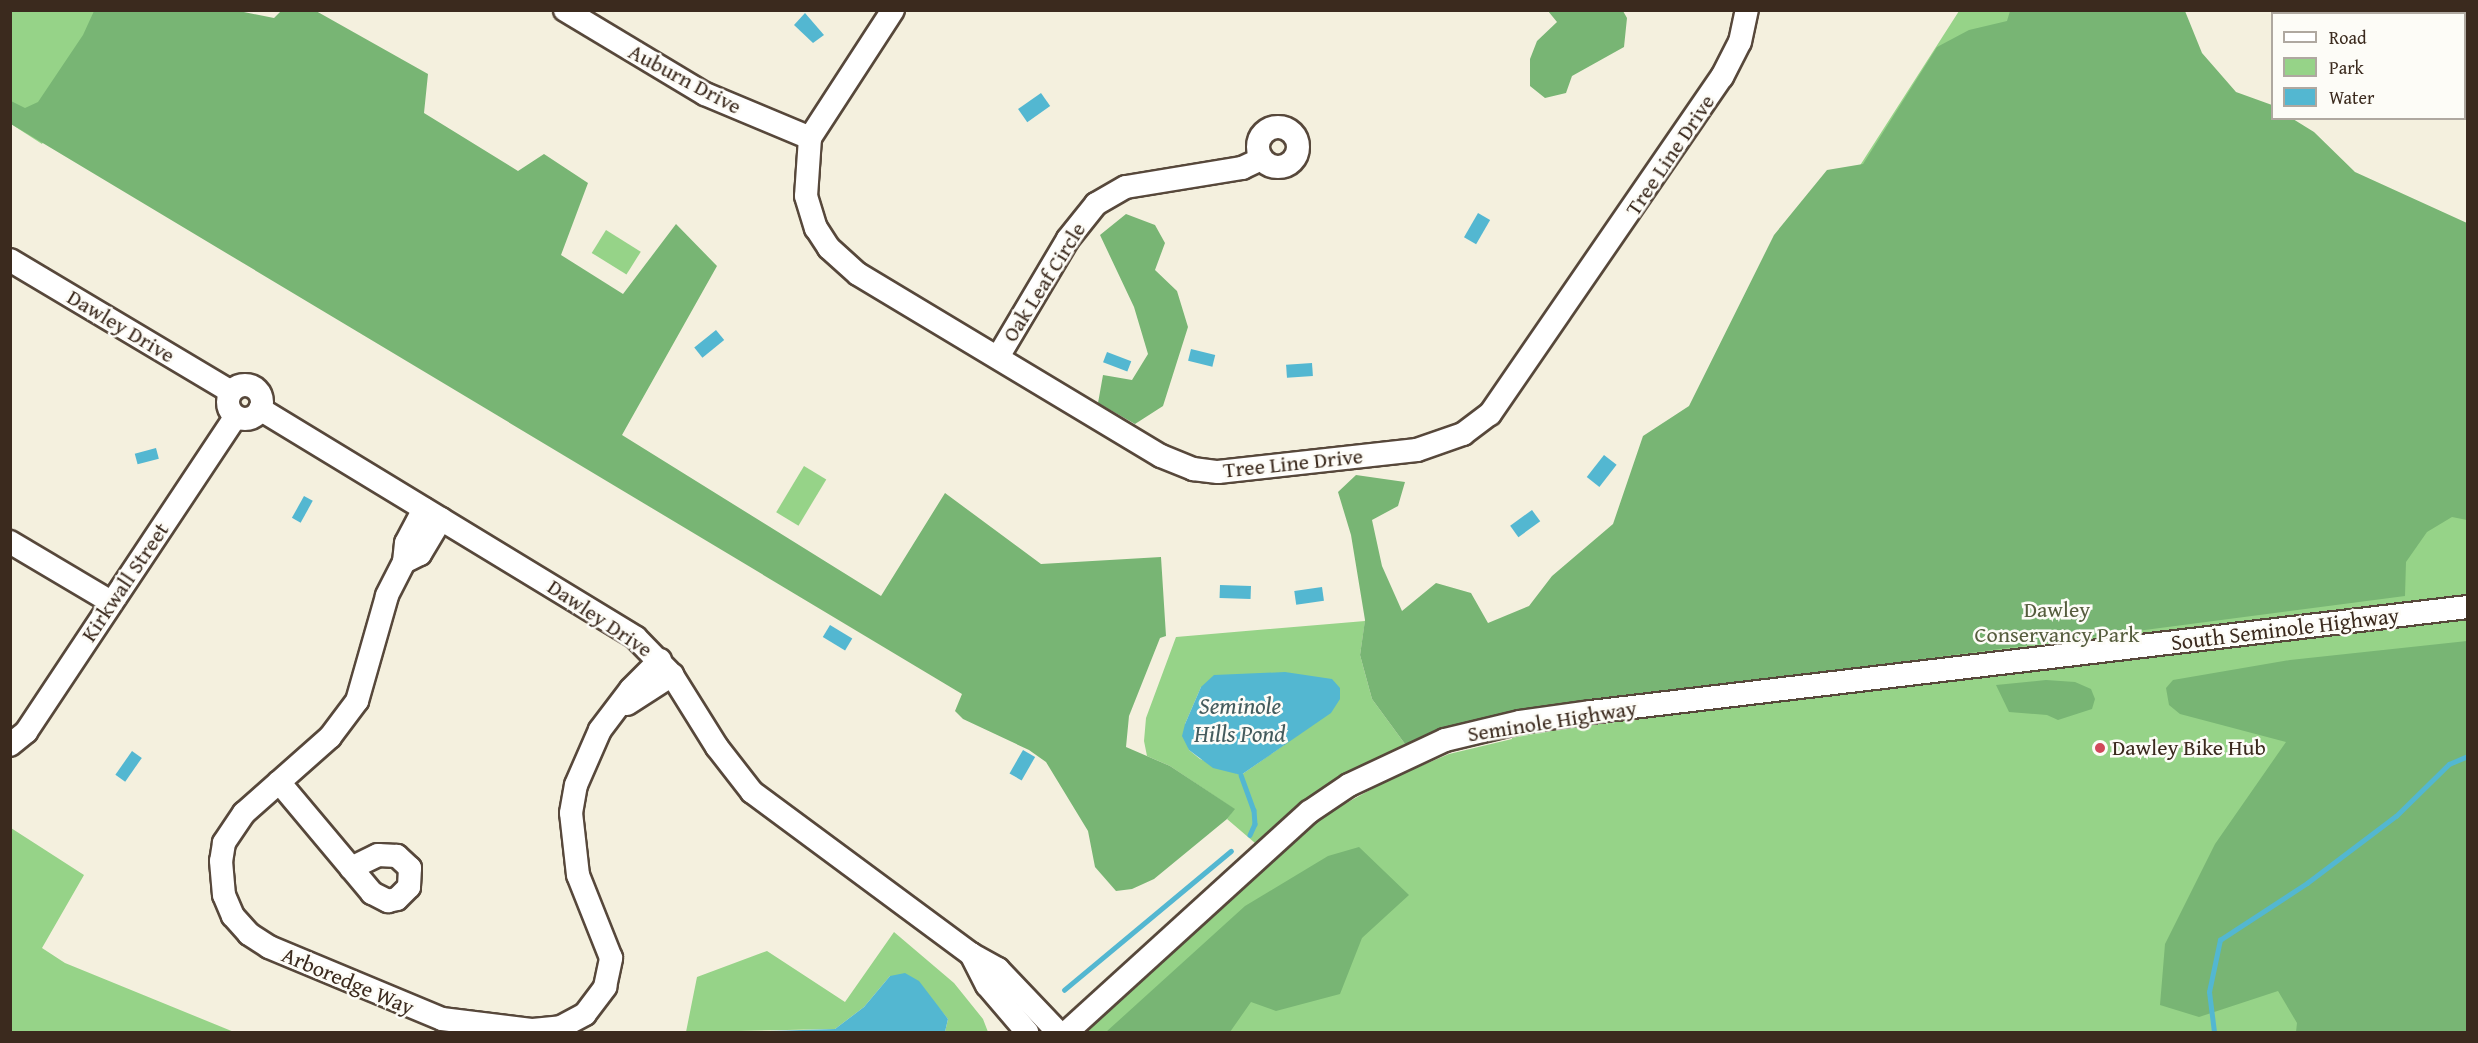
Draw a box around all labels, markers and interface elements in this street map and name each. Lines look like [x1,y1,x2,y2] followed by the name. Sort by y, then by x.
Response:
[2271,12,2466,120] legend
[2329,24,2367,51] text: Road
[624,38,746,120] street label: Auburn Drive
[2329,54,2364,81] text: Park
[2329,84,2374,111] text: Water
[1620,89,1720,221] street label: Tree Line Drive
[997,217,1091,347] street label: Oak Leaf Circle
[62,284,180,368] street label: Dawley Drive
[1222,443,1364,483] street label: Tree Line Drive
[75,517,175,647] street label: Kirkwall Street
[543,573,657,663] street label: Dawley Drive
[1975,596,2139,648] park label: Dawley Conservancy Park
[2169,602,2401,656] street label: South Seminole Highway
[1194,692,1286,748] water label: Seminole Hills Pond
[1466,695,1638,747] street label: Seminole Highway
[2112,735,2266,761] place label: Dawley Bike Hub
[2093,741,2107,755] marker: Dawley Bike Hub
[278,941,418,1021] street label: Arboredge Way

